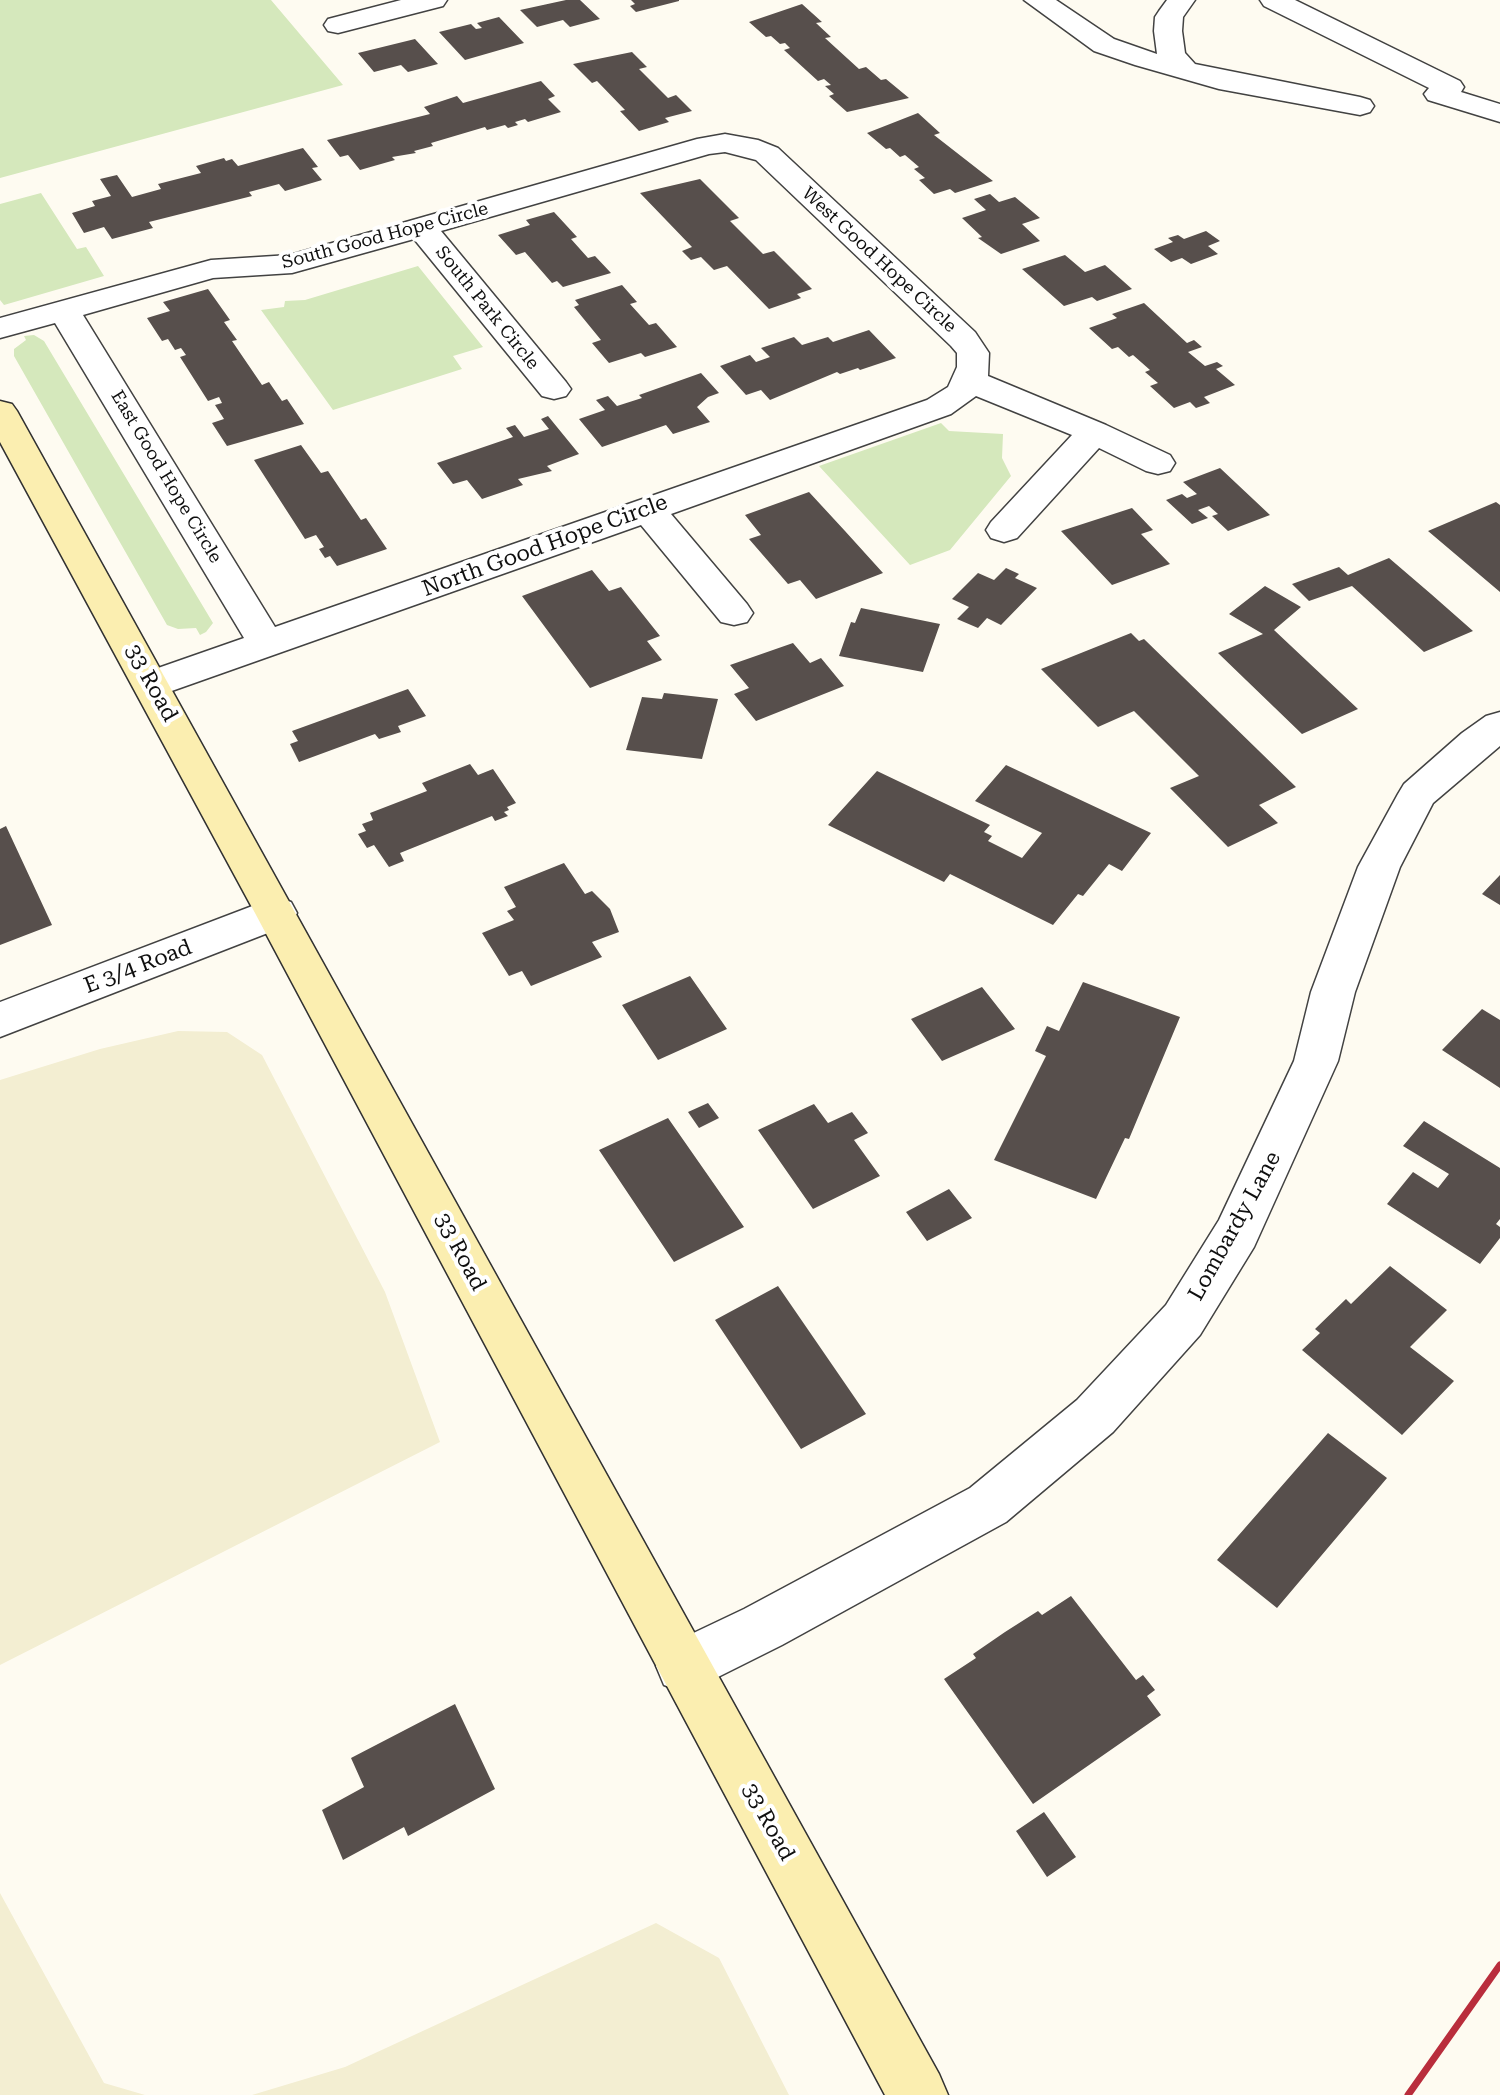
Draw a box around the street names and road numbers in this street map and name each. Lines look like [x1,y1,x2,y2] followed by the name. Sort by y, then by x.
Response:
[797,183,961,337] street label: West Good Hope Circle
[279,198,491,274] street label: South Good Hope Circle
[431,242,543,374] street label: South Park Circle
[106,387,226,567] street label: East Good Hope Circle
[419,489,671,603] street label: North Good Hope Circle
[119,640,183,726] street label: 33 Road
[80,934,196,1000] street label: E 3/4 Road
[1183,1147,1287,1305] street label: Lombardy Lane
[429,1209,491,1295] street label: 33 Road
[736,1779,800,1865] street label: 33 Road

